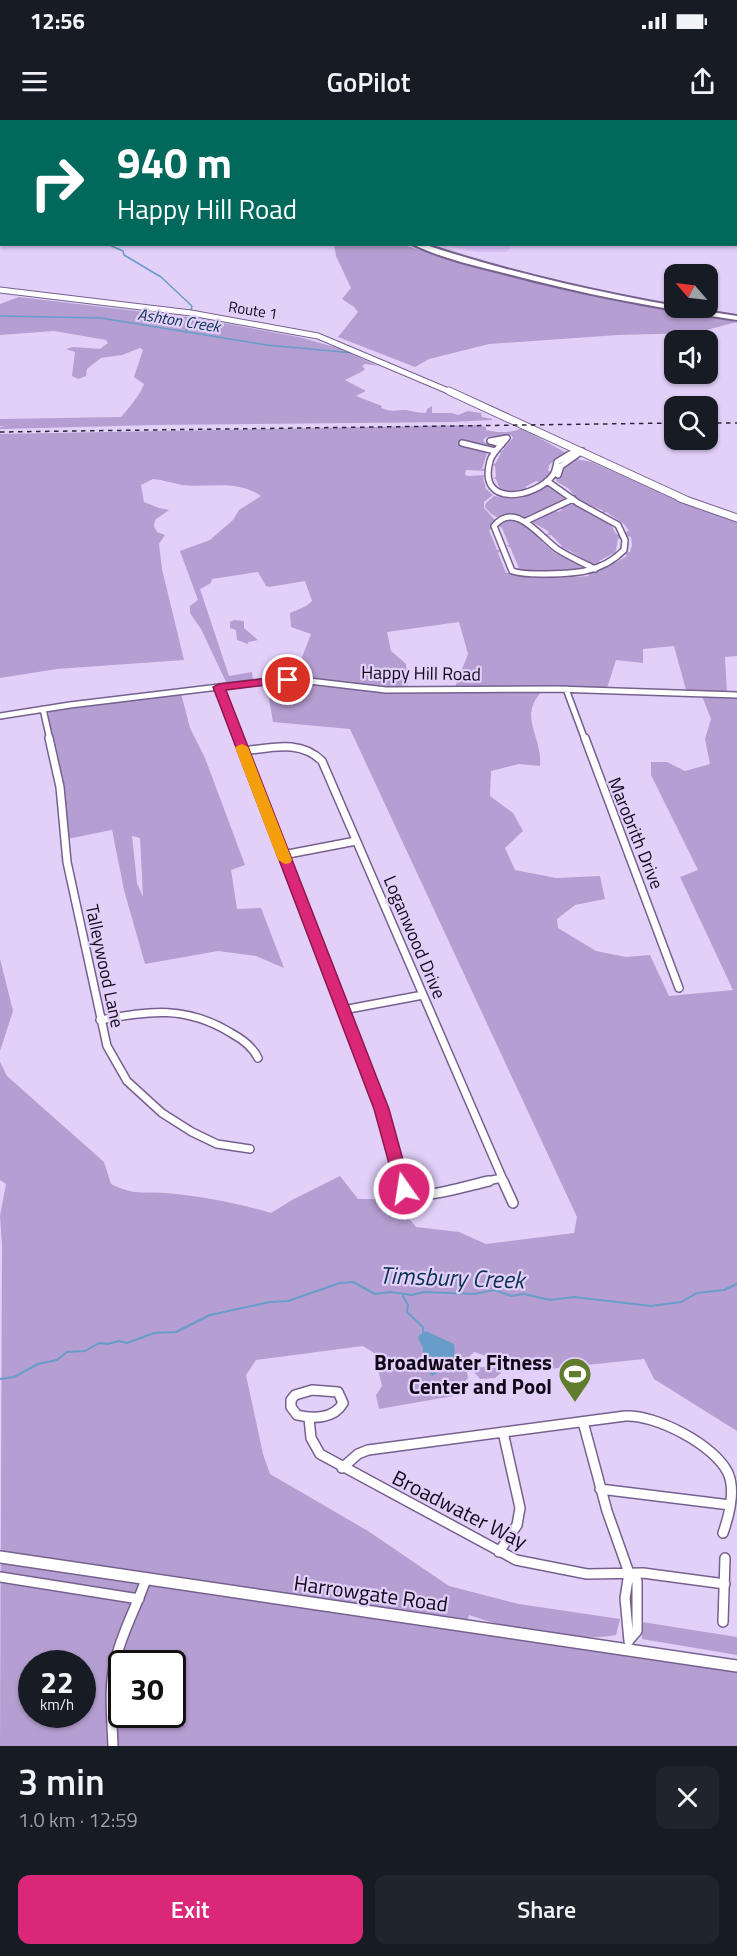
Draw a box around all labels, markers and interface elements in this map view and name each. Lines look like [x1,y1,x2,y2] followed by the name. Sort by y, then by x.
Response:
[30,4,85,38] text: 12:56
[327,61,410,102] text: GoPilot
[18,65,51,98] icon: menu
[686,65,719,98] icon: share
[117,130,232,194] text: 940 m
[18,144,96,222] icon: right
[117,188,297,229] text: Happy Hill Road
[664,264,718,318] north arrow
[664,264,718,450] map controls
[227,295,279,325] street label: Route 1
[136,302,224,339] water label: Ashton Creek
[664,330,718,384] button: sound
[664,396,718,450] button: search
[262,654,313,705] pin
[361,658,481,688] street label: Happy Hill Road
[271,663,304,696] icon: arrive
[601,773,671,893] street label: Marobrith Drive
[377,871,453,1003] street label: Loganwood Drive
[79,902,131,1030] street label: Talleywood Lane
[372,1157,436,1221] position arrow
[379,1256,528,1298] water label: Timsbury Creek
[374,1346,552,1402] place label: Broadwater Fitness Center and Pool
[557,1356,593,1403] sports icon: Broadwater Fitness Center and Pool
[387,1461,533,1557] street label: Broadwater Way
[292,1566,450,1620] street label: Harrowgate Road
[108,1650,186,1728] speed limit sign: 30
[40,1659,74,1705] text: 22
[40,1693,74,1716] text: km/h
[18,1754,105,1809] text: 3 min
[656,1766,719,1829] button: close
[18,1804,138,1835] text: 1.0 km · 12:59
[18,1875,363,1944] button: Exit
[375,1875,719,1944] button: Share

